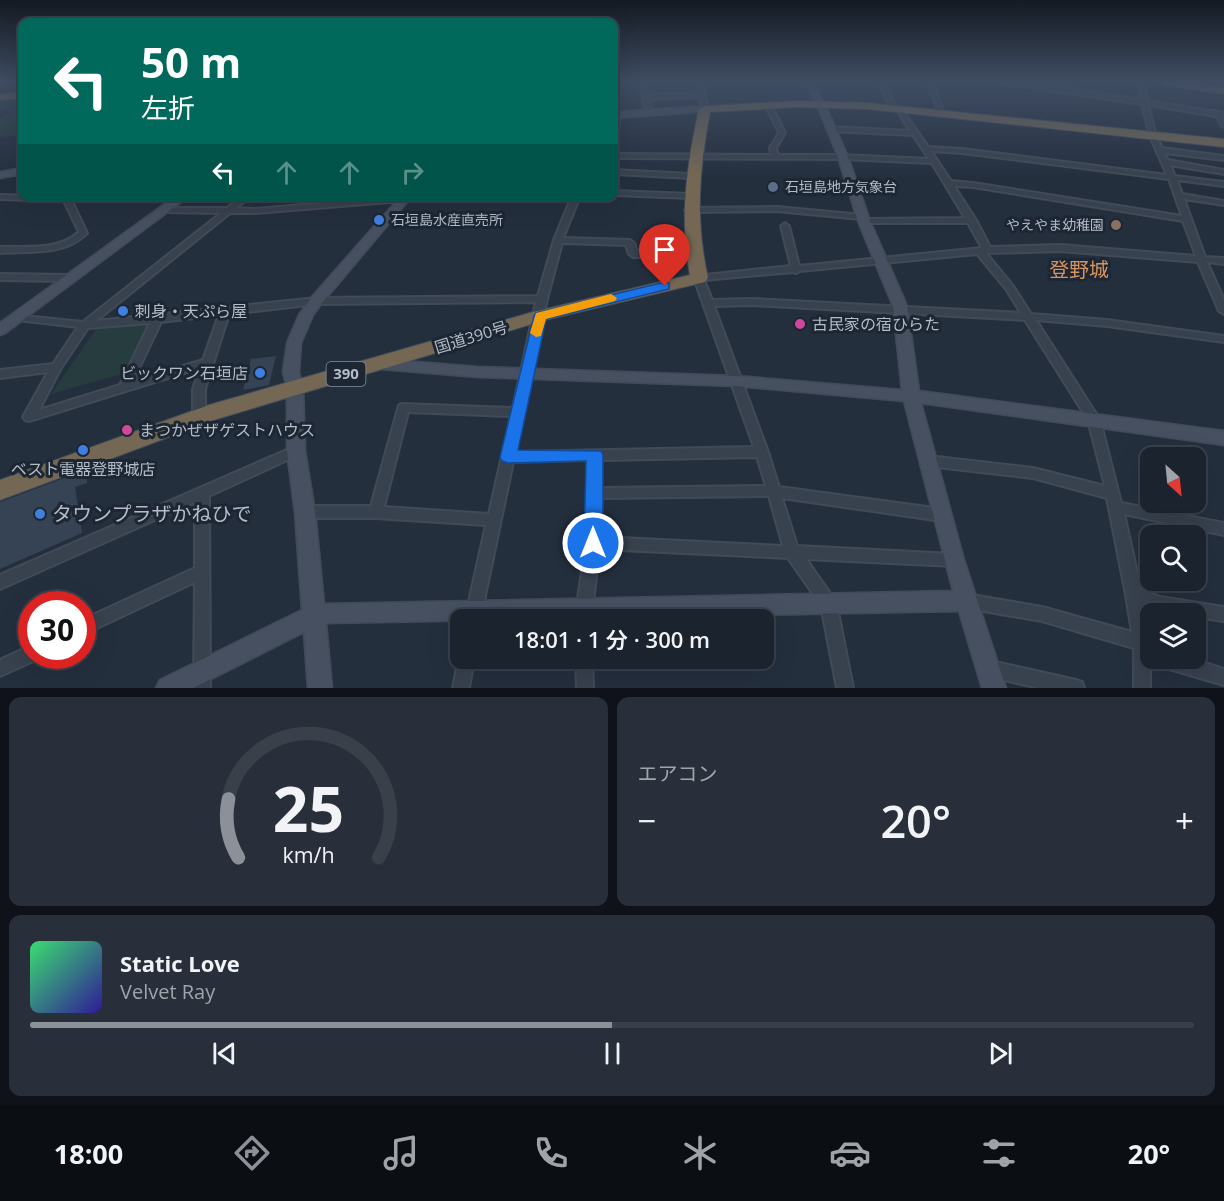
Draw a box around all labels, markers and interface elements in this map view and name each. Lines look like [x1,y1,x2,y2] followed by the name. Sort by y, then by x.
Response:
[141,33,241,90] text: 50 m
[42,42,120,120] icon: left
[141,89,195,126] text: 左折
[207,156,240,189] icon: left
[270,156,303,189] icon: ahead
[333,156,366,189] icon: ahead
[396,156,429,189] icon: right
[785,177,897,196] place label: 石垣島地方気象台
[766,180,780,194] marker: 石垣島地方気象台
[391,210,503,229] place label: 石垣島水産直売所
[372,213,386,227] marker: 石垣島水産直売所
[1006,215,1104,234] place label: やえやま幼稚園
[1109,218,1123,232] marker: やえやま幼稚園
[639,224,690,286] pin
[648,233,681,266] icon: arrive
[1049,256,1109,283] district label: 登野城
[135,300,247,322] place label: 刺身・天ぷら屋
[116,304,130,318] marker: 刺身・天ぷら屋
[812,313,940,335] place label: 古民家の宿ひらた
[432,315,510,359] street label: 国道390号
[793,317,807,331] marker: 古民家の宿ひらた
[120,362,248,384] place label: ビックワン石垣店
[326,362,366,386] road number: 390
[253,366,267,380] marker: ビックワン石垣店
[139,419,315,441] place label: まつかぜザゲストハウス
[120,423,134,437] marker: まつかぜザゲストハウス
[76,443,90,457] marker: ベスト電器登野城店
[1140,447,1206,513] north arrow
[1140,447,1206,669] map controls
[11,458,155,480] place label: ベスト電器登野城店
[52,500,251,527] place label: タウンプラザかねひで
[33,507,47,521] marker: タウンプラザかねひで
[561,511,625,575] position arrow
[1140,525,1206,591] button: search
[18,591,96,669] speed limit sign: 30
[1140,603,1206,669] button: layers
[514,624,710,654] text: 18:01 · 1 分 · 300 m
[638,760,718,787] text: エアコン
[273,765,344,850] text: 25
[880,790,951,851] text: 20°
[638,798,656,843] text: −
[1175,798,1194,843] text: +
[282,841,334,870] text: km/h
[120,948,240,978] text: Static Love
[120,978,215,1005] text: Velvet Ray
[208,1037,241,1070] icon: previous
[596,1037,629,1070] icon: pause
[984,1037,1017,1070] icon: next
[231,1132,273,1174] icon: directions
[380,1132,422,1174] icon: music
[530,1132,572,1174] icon: phone
[679,1132,721,1174] icon: climate
[829,1132,871,1174] icon: car
[978,1132,1020,1174] icon: filters
[54,1135,123,1172] text: 18:00
[1128,1135,1170,1172] text: 20°

